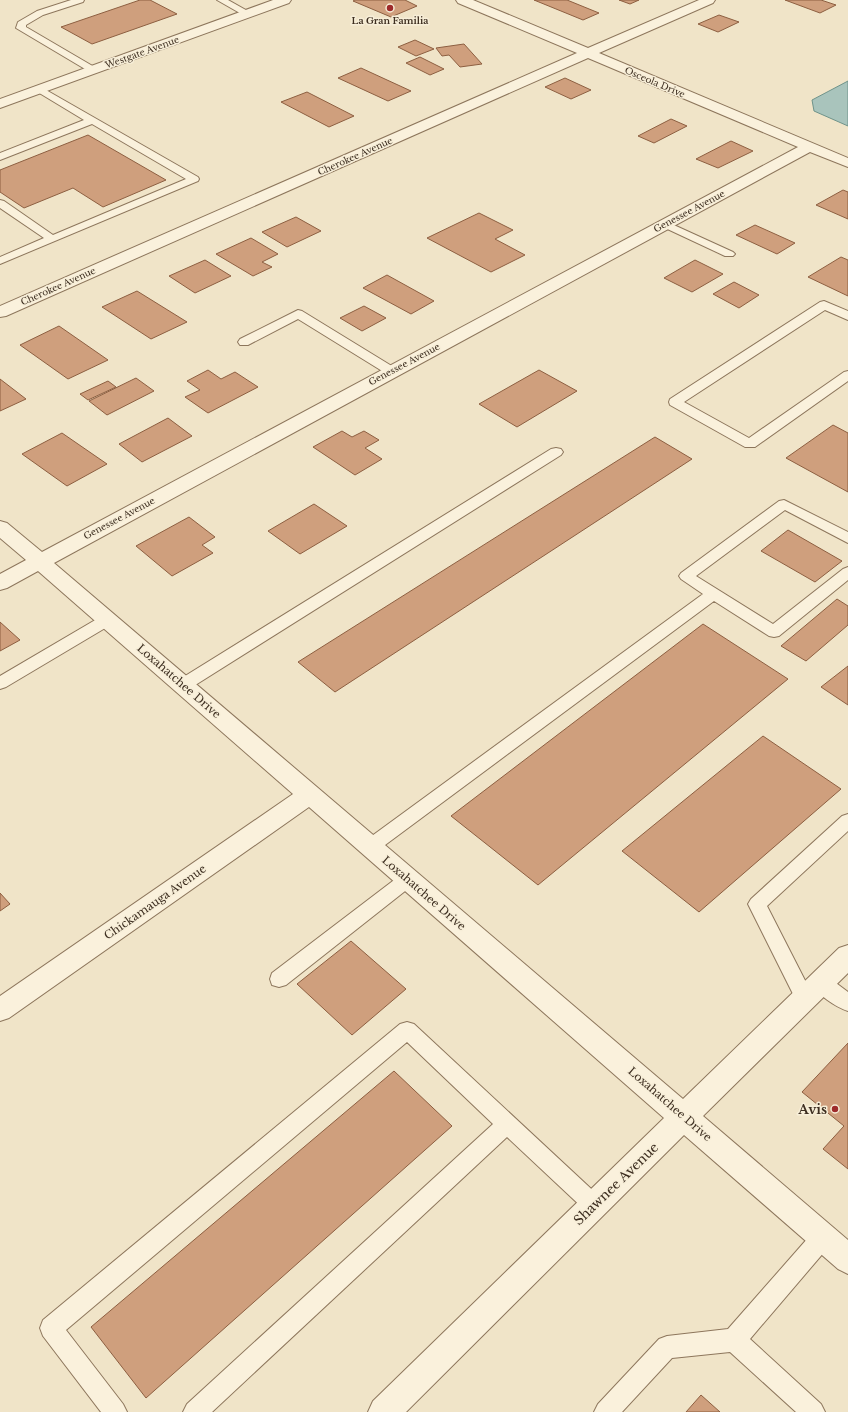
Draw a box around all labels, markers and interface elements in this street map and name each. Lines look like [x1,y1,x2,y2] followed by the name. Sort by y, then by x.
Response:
[385,3,395,13] marker: La Gran Familia
[352,15,429,26] place label: La Gran Familia
[103,33,181,71] street label: Westgate Avenue
[623,64,687,100] street label: Osceola Drive
[316,135,394,177] street label: Cherokee Avenue
[651,188,727,234] street label: Genessee Avenue
[19,265,97,307] street label: Cherokee Avenue
[366,341,442,387] street label: Genessee Avenue
[81,495,157,541] street label: Genessee Avenue
[134,641,224,721] street label: Loxahatchee Drive
[379,853,469,933] street label: Loxahatchee Drive
[101,861,209,943] street label: Chickamauga Avenue
[625,1064,715,1144] street label: Loxahatchee Drive
[797,1101,827,1118] place label: Avis
[830,1104,840,1114] marker: Avis
[570,1139,662,1229] street label: Shawnee Avenue

